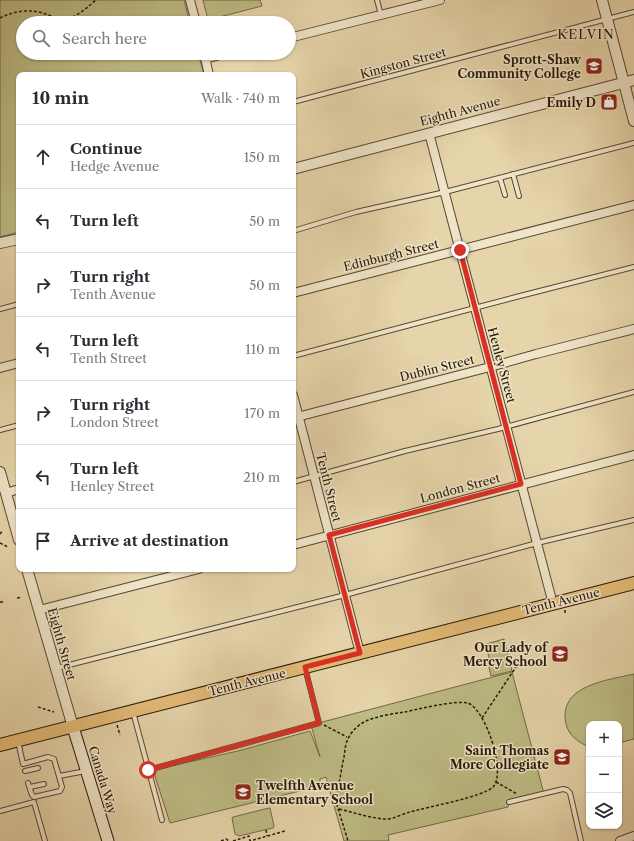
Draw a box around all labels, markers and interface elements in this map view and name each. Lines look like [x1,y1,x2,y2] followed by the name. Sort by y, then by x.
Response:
[16,16,296,60] search box
[557,26,615,42] district label: KELVIN
[30,27,52,49] icon: search
[62,29,147,48] text: Search here
[358,44,448,82] street label: Kingston Street
[458,52,582,81] place label: Sprott-Shaw Community College
[584,56,604,76] school or university icon: Sprott-Shaw Community College
[32,88,89,108] text: 10 min
[201,90,280,106] text: Walk · 740 m
[599,92,619,112] shop icon: Emily D
[418,93,502,129] street label: Eighth Avenue
[546,95,596,110] place label: Emily D
[70,139,142,158] text: Continue
[32,146,54,168] icon: ahead
[244,149,280,165] text: 150 m
[70,158,159,174] text: Hedge Avenue
[32,210,54,232] icon: left
[70,211,139,230] text: Turn left
[249,213,280,229] text: 50 m
[342,236,441,274] street label: Edinburgh Street
[451,241,469,259] route end
[70,267,150,286] text: Turn right
[32,274,54,296] icon: right
[249,277,280,293] text: 50 m
[70,286,156,302] text: Tenth Avenue
[485,325,520,405] street label: Henley Street
[70,331,139,350] text: Turn left
[32,338,54,360] icon: left
[245,341,280,357] text: 110 m
[70,350,147,366] text: Tenth Street
[398,351,477,385] street label: Dublin Street
[70,395,150,414] text: Turn right
[32,402,54,424] icon: right
[244,405,280,421] text: 170 m
[70,414,159,430] text: London Street
[313,451,345,524] street label: Tenth Street
[70,459,139,478] text: Turn left
[32,466,54,488] icon: left
[243,469,280,485] text: 210 m
[418,470,502,506] street label: London Street
[70,478,154,494] text: Henley Street
[32,530,54,552] icon: arrive
[70,531,229,550] text: Arrive at destination
[521,584,601,618] street label: Tenth Avenue
[44,606,80,683] street label: Eighth Street
[463,640,549,669] place label: Our Lady of Mercy School
[550,644,570,664] school or university icon: Our Lady of Mercy School
[207,665,287,699] street label: Tenth Avenue
[586,721,622,829] map controls
[586,721,622,757] button: +
[450,743,549,772] place label: Saint Thomas More Collegiate
[86,744,121,816] street label: Canada Way
[552,747,572,767] school or university icon: Saint Thomas More Collegiate
[586,757,622,793] button: −
[139,761,157,779] route start
[256,778,373,807] place label: Twelfth Avenue Elementary School
[233,782,253,802] school or university icon: Twelfth Avenue Elementary School
[586,793,622,829] button: layers

